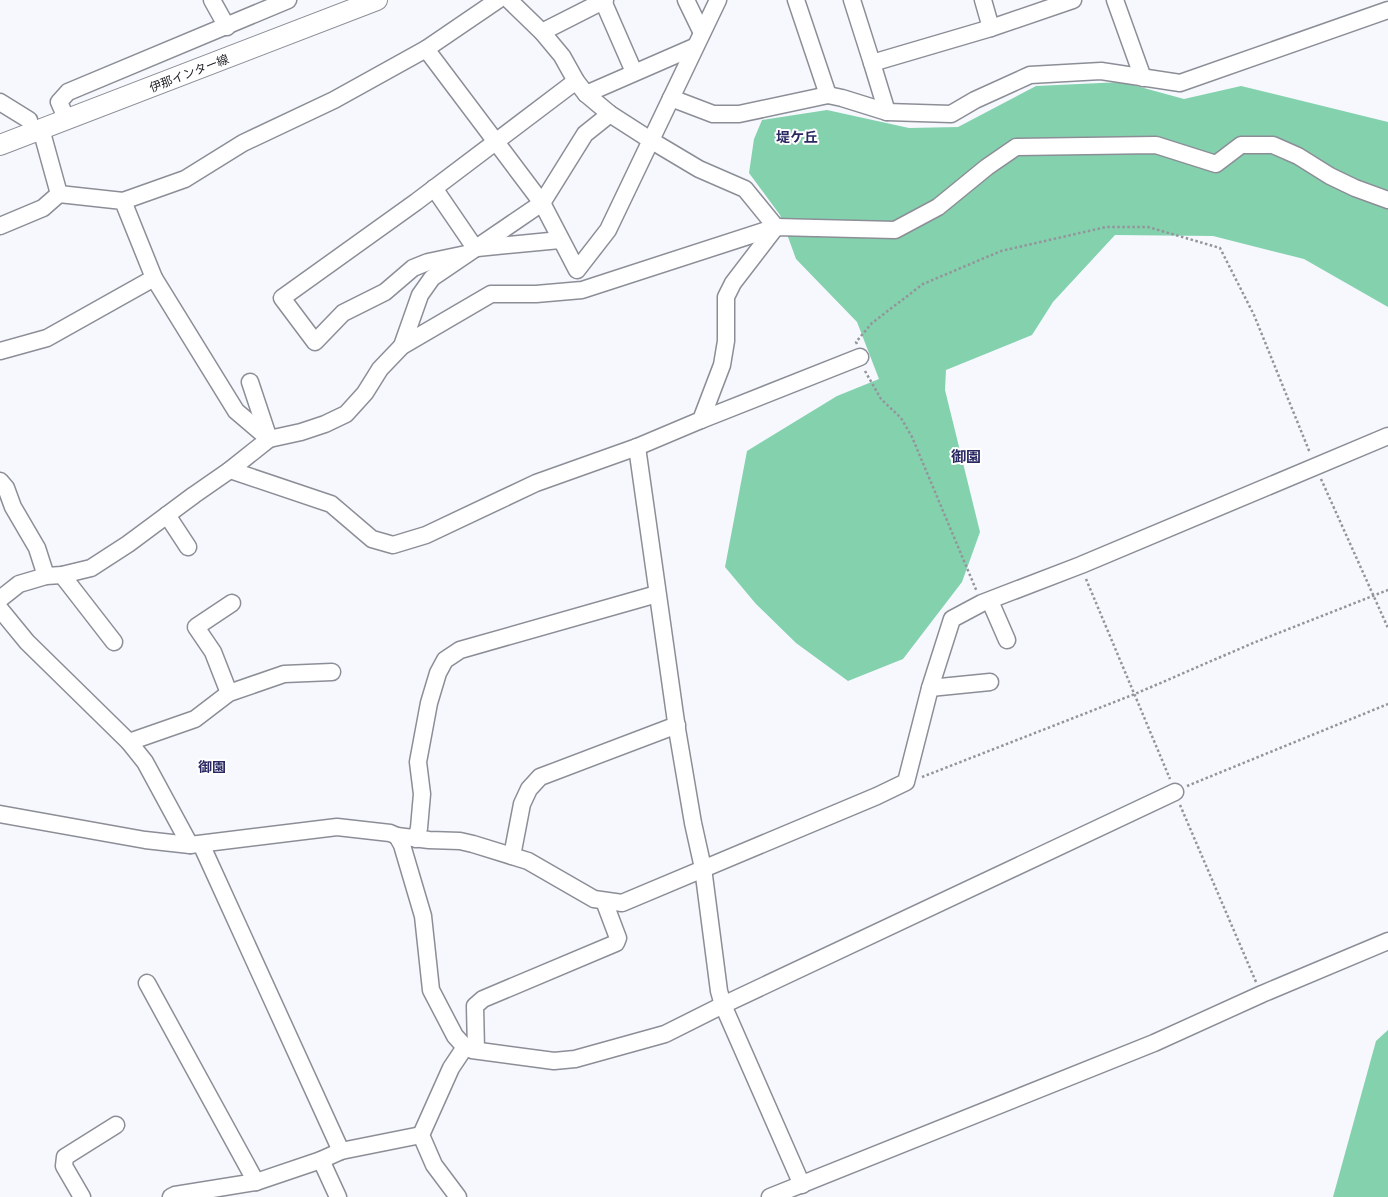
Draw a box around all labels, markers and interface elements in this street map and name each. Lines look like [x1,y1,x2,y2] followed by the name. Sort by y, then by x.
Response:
[147,51,231,95] street label: 伊那インター線
[776,128,818,145] district label: 堤ケ丘
[951,447,981,465] district label: 御園
[198,758,226,775] district label: 御園

